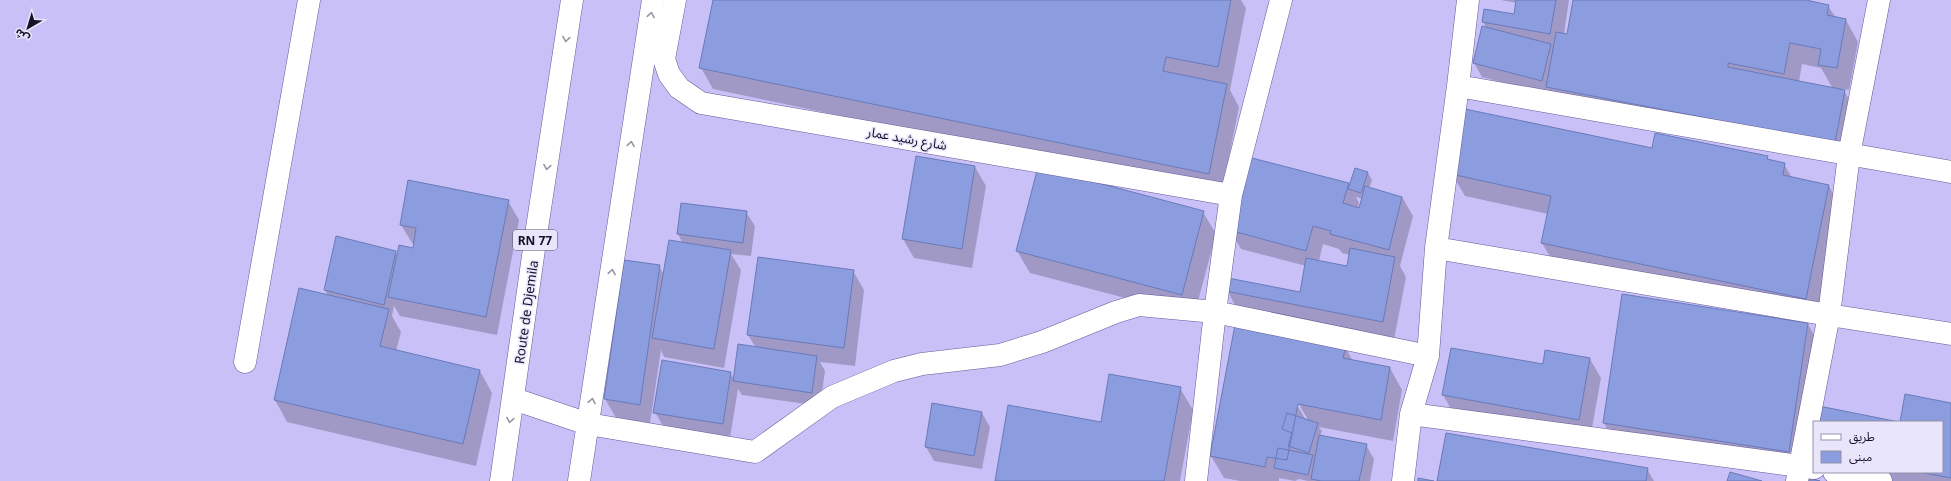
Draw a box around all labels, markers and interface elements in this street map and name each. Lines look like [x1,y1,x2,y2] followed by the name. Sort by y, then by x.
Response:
[8,8,48,48] north arrow
[646,12,655,19] one-way arrow
[11,26,32,47] text: ش
[562,35,571,42] one-way arrow
[864,122,948,156] street label: شارع رشيد عمار
[626,141,635,147] one-way arrow
[543,164,551,170] one-way arrow
[513,230,557,250] road number: RN 77
[510,259,542,365] street label: Route de Djemila
[607,269,615,276] one-way arrow
[587,398,596,404] one-way arrow
[506,417,515,424] one-way arrow
[1813,421,1943,473] legend
[1849,428,1875,445] text: طريق
[1849,448,1872,465] text: مبنى

